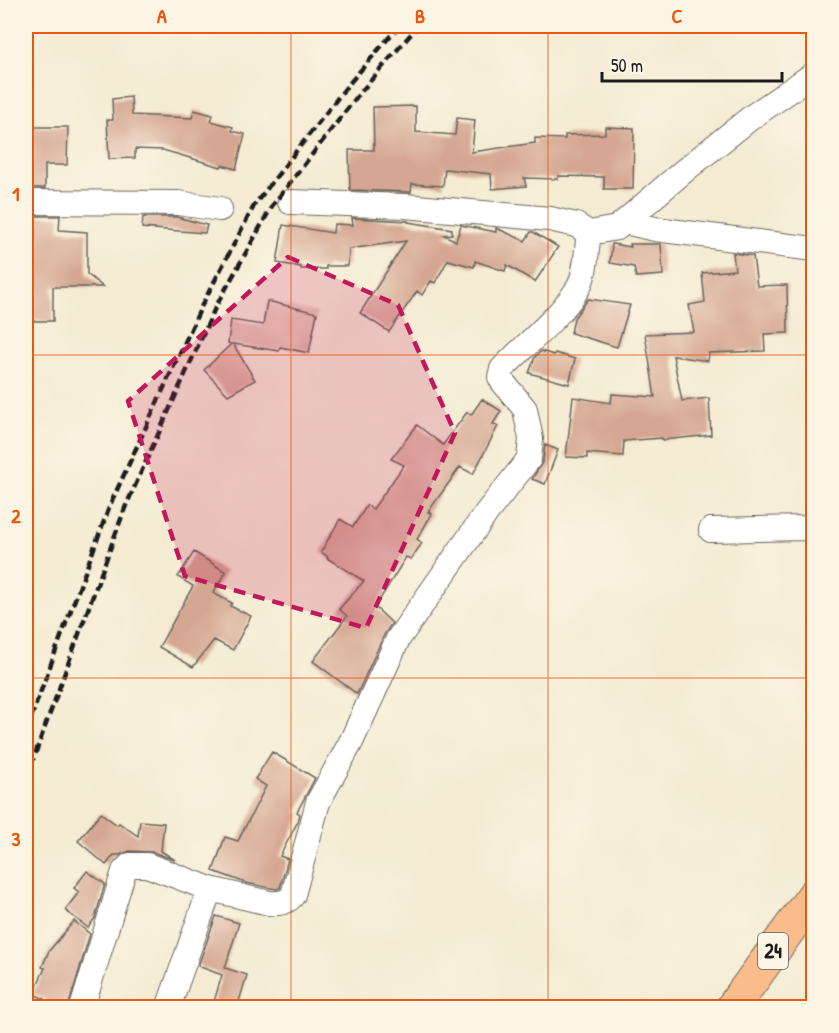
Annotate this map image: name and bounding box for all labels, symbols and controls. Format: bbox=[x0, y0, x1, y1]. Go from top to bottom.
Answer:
text: A bbox=[157, 2, 167, 29]
text: B bbox=[415, 2, 425, 29]
text: C bbox=[672, 2, 683, 29]
scale bar bbox=[602, 45, 782, 83]
text: 50 m bbox=[611, 53, 643, 78]
text: 1 bbox=[12, 180, 20, 207]
text: 2 bbox=[11, 502, 21, 529]
text: 3 bbox=[12, 825, 21, 852]
road number: 24 bbox=[758, 933, 788, 969]

